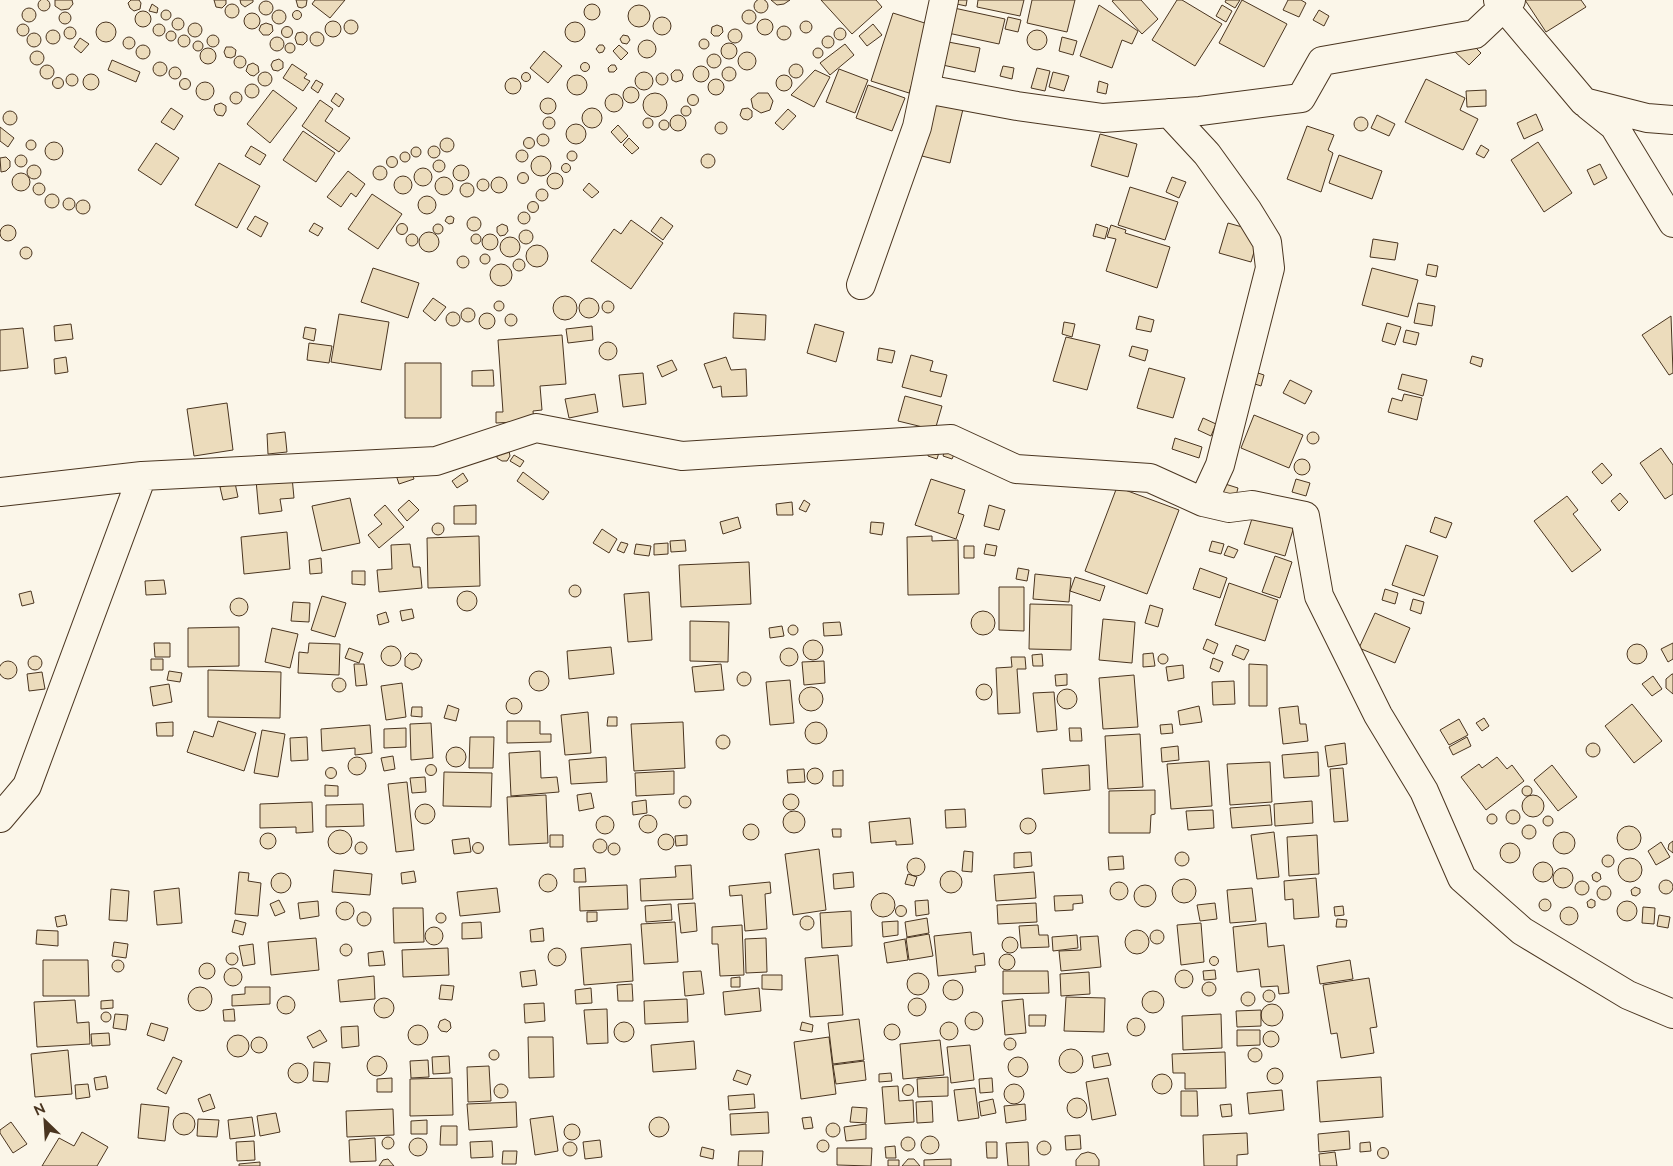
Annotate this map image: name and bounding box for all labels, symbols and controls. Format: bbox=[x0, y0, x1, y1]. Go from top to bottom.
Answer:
north arrow bbox=[20, 1096, 70, 1146]
text: N bbox=[31, 1100, 48, 1119]

